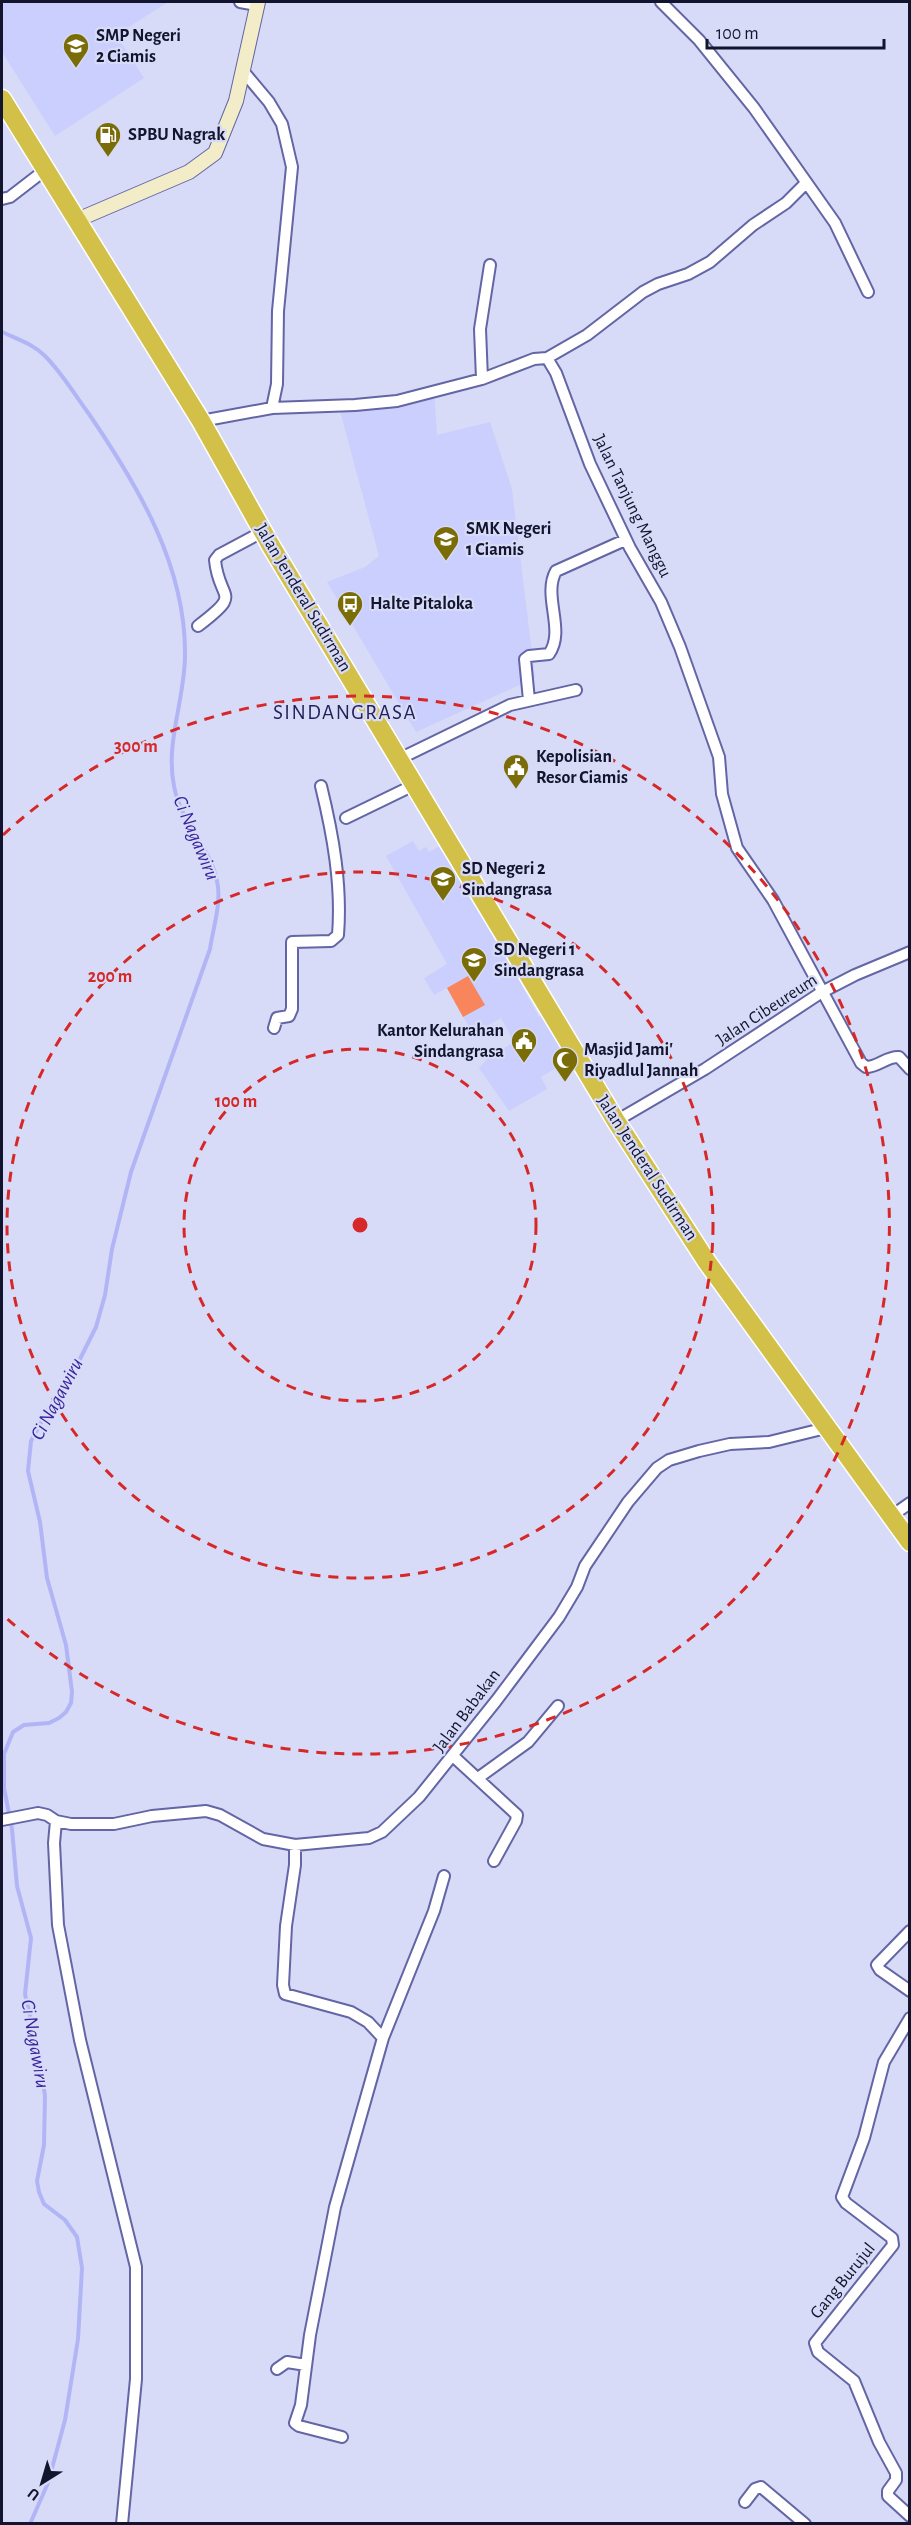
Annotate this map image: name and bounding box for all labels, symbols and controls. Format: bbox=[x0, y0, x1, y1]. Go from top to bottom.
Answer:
scale bar bbox=[707, 12, 884, 50]
text: 100 m bbox=[716, 25, 759, 43]
place label: SMP Negeri 2 Ciamis bbox=[96, 27, 181, 66]
school or university icon: SMP Negeri 2 Ciamis bbox=[61, 31, 91, 69]
fuel station icon: SPBU Nagrak bbox=[93, 120, 123, 158]
place label: SPBU Nagrak bbox=[128, 126, 225, 144]
street label: Jalan Tanjung Manggu bbox=[590, 432, 674, 580]
place label: SMK Negeri 1 Ciamis bbox=[466, 520, 551, 559]
street label: Jalan Jenderal Sudirman bbox=[252, 521, 354, 675]
school or university icon: SMK Negeri 1 Ciamis bbox=[431, 524, 461, 562]
bus stop icon: Halte Pitaloka bbox=[335, 589, 365, 627]
place label: Halte Pitaloka bbox=[370, 595, 473, 613]
district label: SINDANGRASA bbox=[273, 702, 417, 723]
text: 300 m bbox=[114, 738, 158, 756]
place label: Kepolisian Resor Ciamis bbox=[536, 748, 628, 787]
public building icon: Kepolisian Resor Ciamis bbox=[501, 752, 531, 790]
water label: Ci Nagawiru bbox=[169, 793, 223, 883]
place label: SD Negeri 2 Sindangrasa bbox=[462, 860, 552, 899]
school or university icon: SD Negeri 2 Sindangrasa bbox=[428, 864, 458, 902]
place label: SD Negeri 1 Sindangrasa bbox=[494, 941, 584, 980]
school or university icon: SD Negeri 1 Sindangrasa bbox=[459, 945, 489, 983]
text: 200 m bbox=[88, 968, 132, 986]
street label: Jalan Cibeureum bbox=[713, 971, 821, 1049]
place label: Kantor Kelurahan Sindangrasa bbox=[377, 1022, 504, 1061]
public building icon: Kantor Kelurahan Sindangrasa bbox=[509, 1026, 539, 1064]
place label: Masjid Jami' Riyadlul Jannah bbox=[584, 1041, 698, 1080]
mosque icon: Masjid Jami' Riyadlul Jannah bbox=[550, 1045, 580, 1083]
street label: Jalan Jenderal Sudirman bbox=[593, 1092, 701, 1244]
text: 100 m bbox=[215, 1093, 257, 1111]
centre of rings bbox=[350, 1215, 370, 1235]
water label: Ci Nagawiru bbox=[27, 1355, 87, 1443]
street label: Jalan Babakan bbox=[430, 1666, 504, 1756]
water label: Ci Nagawiru bbox=[17, 1998, 53, 2090]
street label: Gang Burujul bbox=[807, 2240, 879, 2322]
north arrow bbox=[12, 2453, 72, 2513]
text: U bbox=[25, 2485, 42, 2504]

